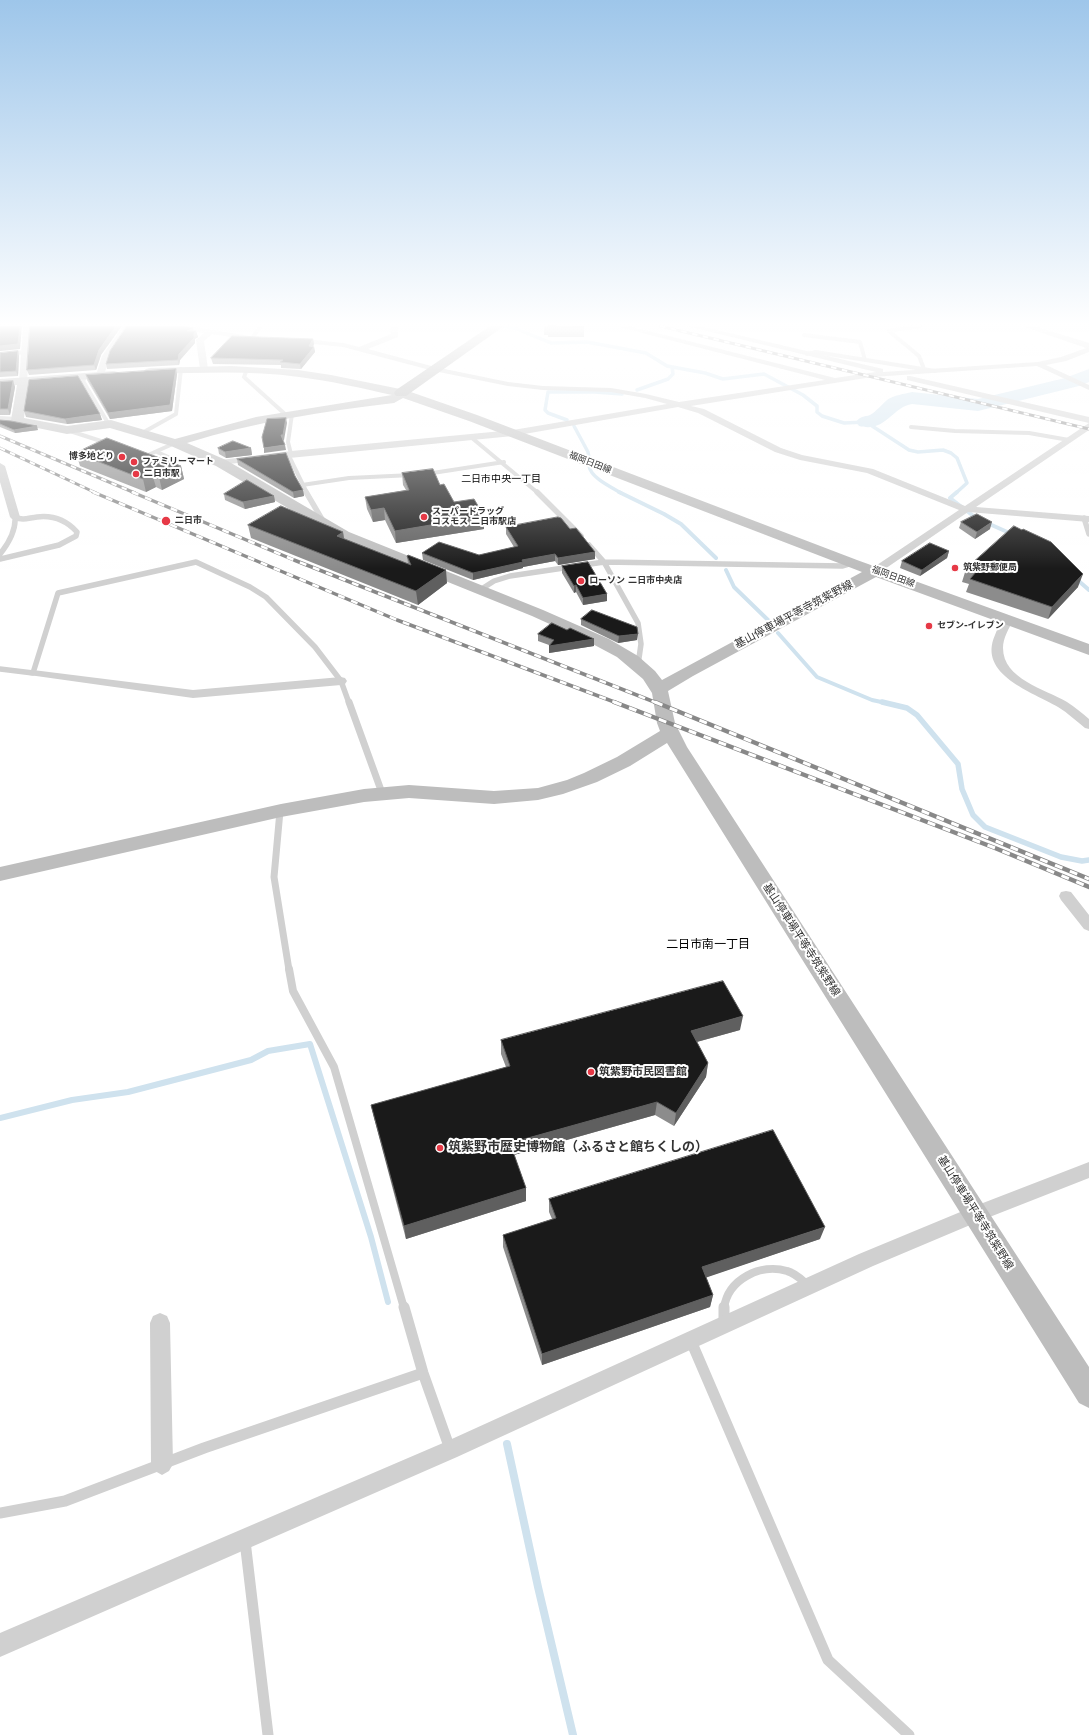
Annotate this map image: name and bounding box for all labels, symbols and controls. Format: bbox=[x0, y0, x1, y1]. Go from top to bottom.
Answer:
street label: 福岡日田線 bbox=[567, 450, 613, 476]
place label: 博多地どり bbox=[69, 452, 114, 462]
marker: 博多地どり bbox=[117, 452, 127, 462]
marker: ファミリーマート bbox=[129, 457, 139, 467]
place label: ファミリーマート bbox=[142, 457, 214, 467]
marker: 二日市駅 bbox=[131, 469, 141, 479]
place label: 二日市駅 bbox=[144, 469, 180, 479]
district label: 二日市中央一丁目 bbox=[461, 473, 541, 485]
place label: スーパードラッグ コスモス 二日市駅店 bbox=[432, 507, 516, 528]
marker: スーパードラッグ コスモス 二日市駅店 bbox=[419, 512, 429, 522]
marker: 二日市 bbox=[160, 515, 172, 527]
place label: 二日市 bbox=[175, 516, 202, 526]
marker: 筑紫野郵便局 bbox=[950, 563, 960, 573]
place label: 筑紫野郵便局 bbox=[963, 563, 1017, 573]
street label: 福岡日田線 bbox=[870, 564, 916, 590]
marker: ローソン 二日市中央店 bbox=[576, 576, 586, 586]
place label: ローソン 二日市中央店 bbox=[589, 576, 682, 586]
street label: 基山停車場平等寺筑紫野線 bbox=[733, 578, 855, 652]
marker: セブン-イレブン bbox=[924, 621, 934, 631]
place label: セブン-イレブン bbox=[937, 621, 1004, 631]
street label: 基山停車場平等寺筑紫野線 bbox=[760, 881, 842, 999]
district label: 二日市南一丁目 bbox=[666, 938, 750, 952]
place label: 筑紫野市民図書館 bbox=[599, 1065, 687, 1079]
marker: 筑紫野市民図書館 bbox=[586, 1067, 596, 1077]
place label: 筑紫野市歴史博物館（ふるさと館ちくしの） bbox=[448, 1140, 708, 1156]
marker: 筑紫野市歴史博物館（ふるさと館ちくしの） bbox=[435, 1143, 445, 1153]
street label: 基山停車場平等寺筑紫野線 bbox=[934, 1154, 1016, 1272]

